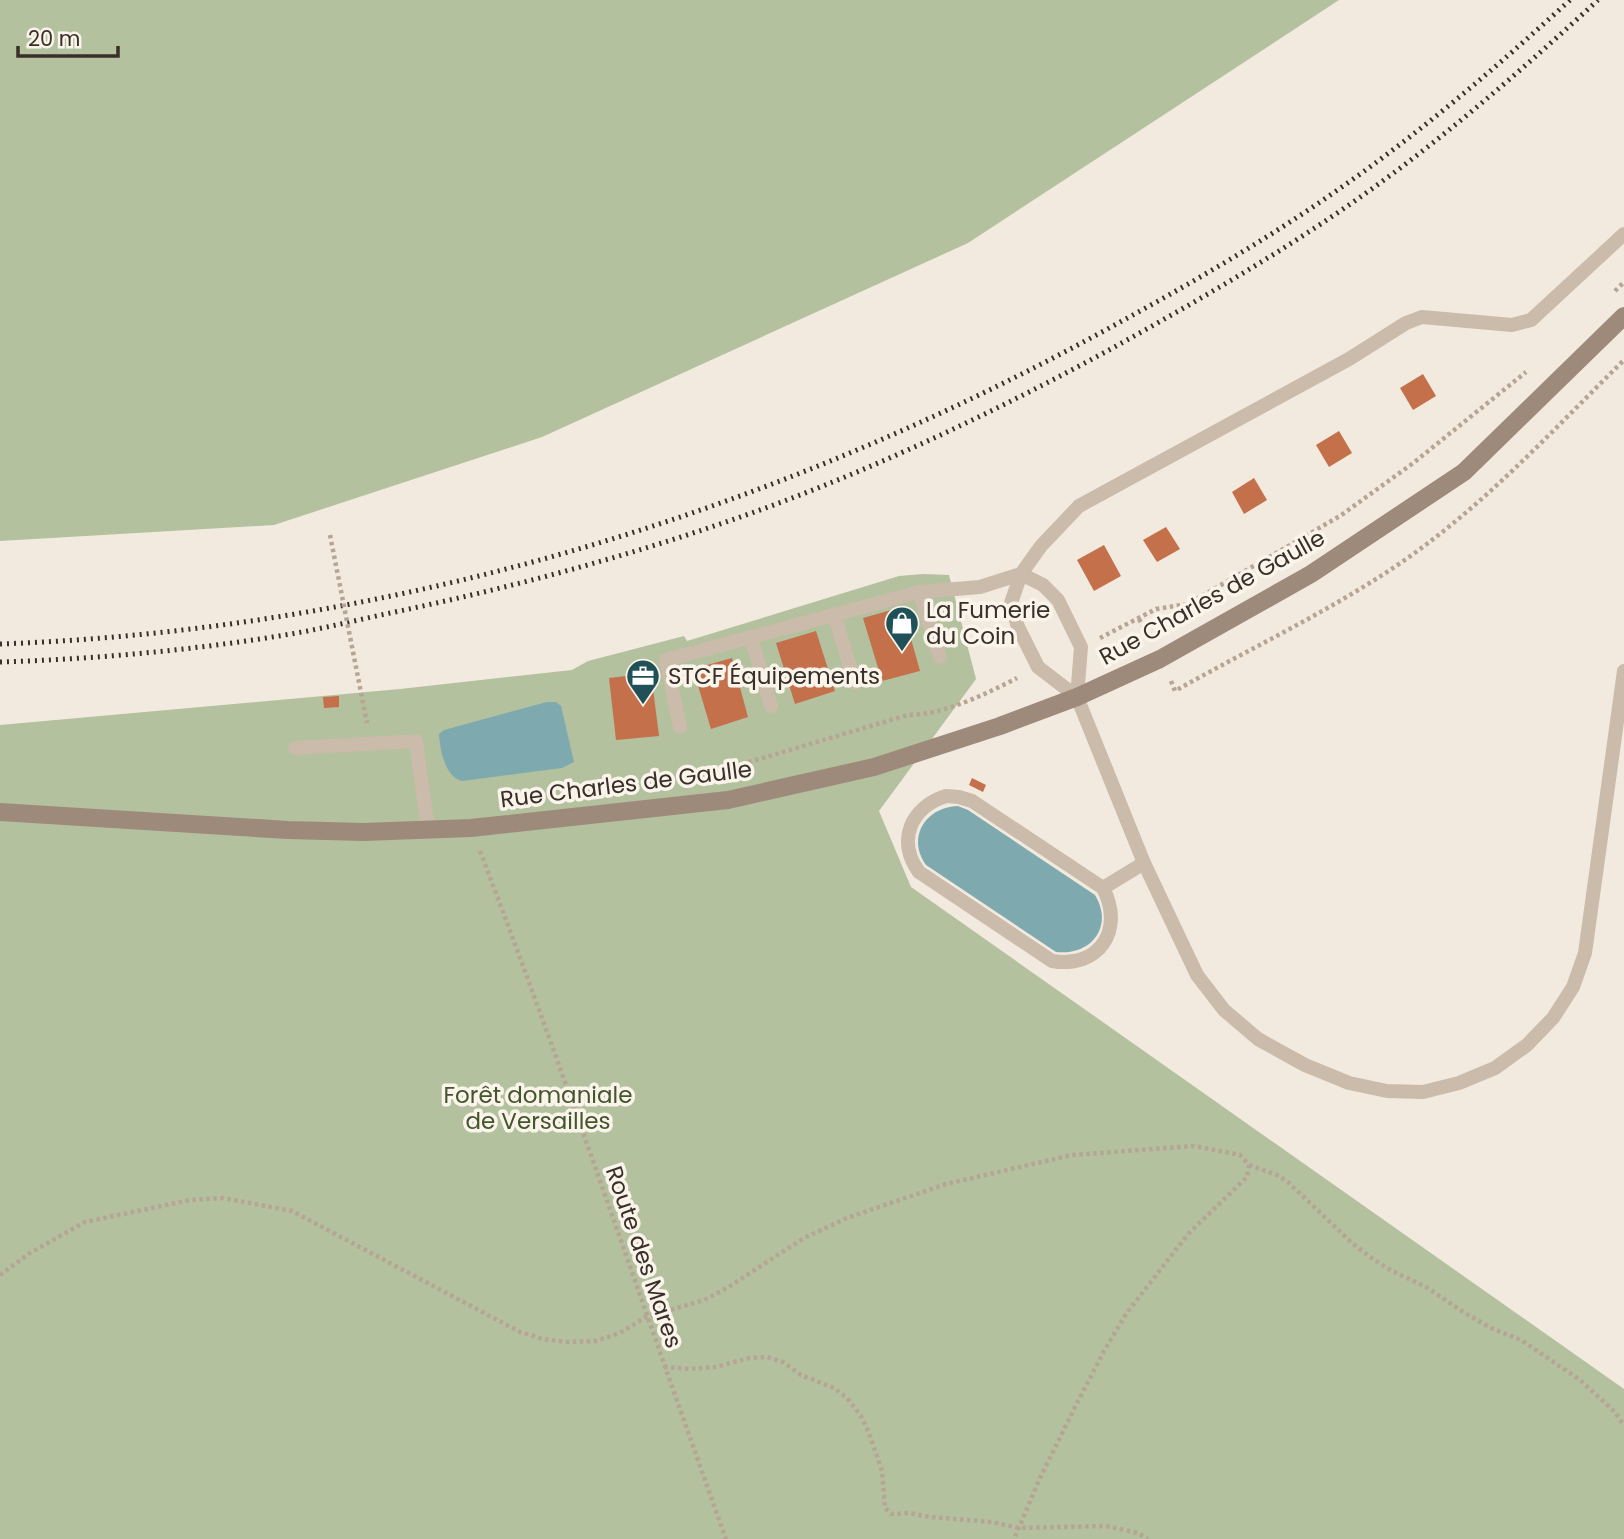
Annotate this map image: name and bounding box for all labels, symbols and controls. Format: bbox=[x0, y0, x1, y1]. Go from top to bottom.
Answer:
scale bar bbox=[18, 14, 117, 58]
text: 20 m bbox=[28, 24, 81, 53]
street label: Rue Charles de Gaulle bbox=[1093, 522, 1331, 672]
place label: La Fumerie du Coin bbox=[926, 594, 1050, 652]
shop icon: La Fumerie du Coin bbox=[883, 604, 921, 653]
office icon: STCF Équipements bbox=[624, 657, 662, 706]
place label: STCF Équipements bbox=[668, 660, 880, 692]
street label: Rue Charles de Gaulle bbox=[498, 753, 754, 815]
park label: Forêt domaniale de Versailles bbox=[443, 1079, 633, 1137]
street label: Route des Mares bbox=[598, 1162, 690, 1352]

